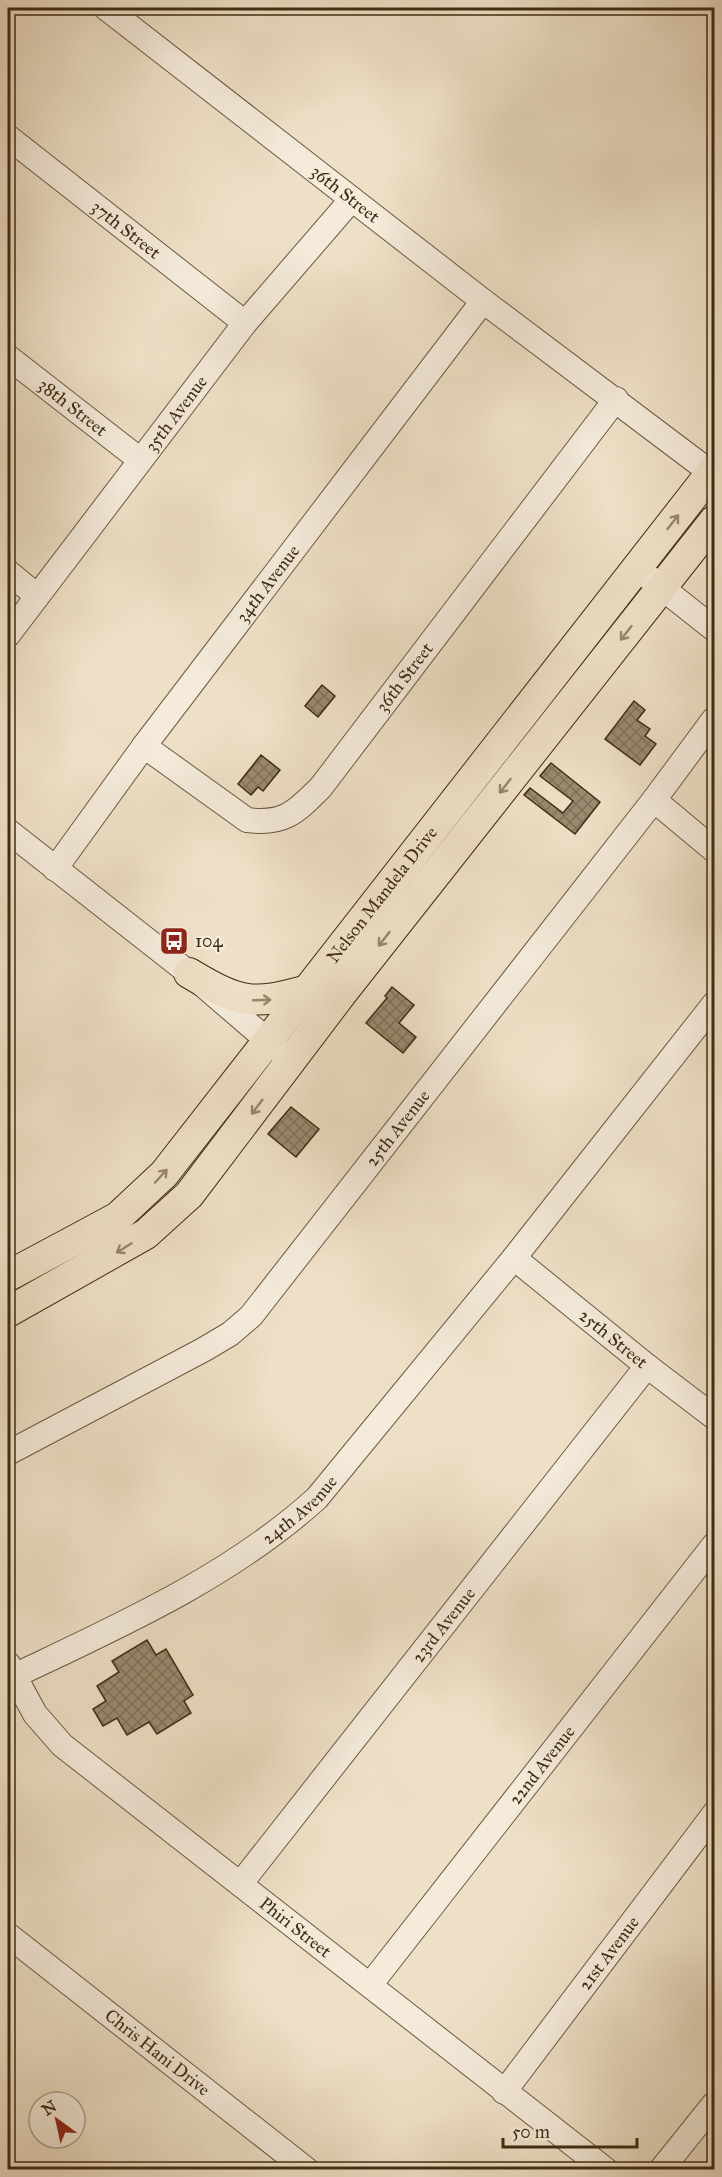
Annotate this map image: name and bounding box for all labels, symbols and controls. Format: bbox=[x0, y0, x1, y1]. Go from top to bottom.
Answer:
street label: 36th Street bbox=[306, 160, 385, 228]
street label: 37th Street bbox=[87, 196, 165, 264]
street label: 35th Avenue bbox=[140, 371, 212, 456]
street label: 38th Street bbox=[34, 374, 112, 442]
one-way arrow bbox=[667, 514, 680, 530]
street label: 34th Avenue bbox=[231, 540, 304, 627]
one-way arrow bbox=[619, 625, 632, 641]
street label: 36th Street bbox=[371, 638, 438, 716]
one-way arrow bbox=[499, 778, 512, 794]
street label: Nelson Mandela Drive bbox=[322, 822, 442, 967]
bus stop icon: 104 bbox=[158, 925, 190, 957]
place label: 104 bbox=[195, 930, 224, 952]
one-way arrow bbox=[378, 931, 391, 947]
one-way arrow bbox=[252, 995, 271, 1006]
street label: 25th Avenue bbox=[361, 1085, 435, 1171]
one-way arrow bbox=[250, 1099, 263, 1115]
one-way arrow bbox=[154, 1169, 168, 1184]
one-way arrow bbox=[116, 1242, 133, 1254]
street label: 25th Street bbox=[575, 1304, 653, 1374]
street label: 24th Avenue bbox=[258, 1471, 342, 1549]
street label: 23rd Avenue bbox=[407, 1583, 480, 1667]
street label: 22nd Avenue bbox=[504, 1721, 580, 1809]
street label: Phiri Street bbox=[255, 1892, 336, 1963]
street label: 21st Avenue bbox=[574, 1912, 644, 1994]
street label: Chris Hani Drive bbox=[100, 2004, 214, 2101]
north arrow bbox=[27, 2090, 87, 2150]
text: N bbox=[38, 2096, 60, 2120]
scale bar bbox=[503, 2111, 636, 2149]
text: 50 m bbox=[512, 2121, 550, 2143]

